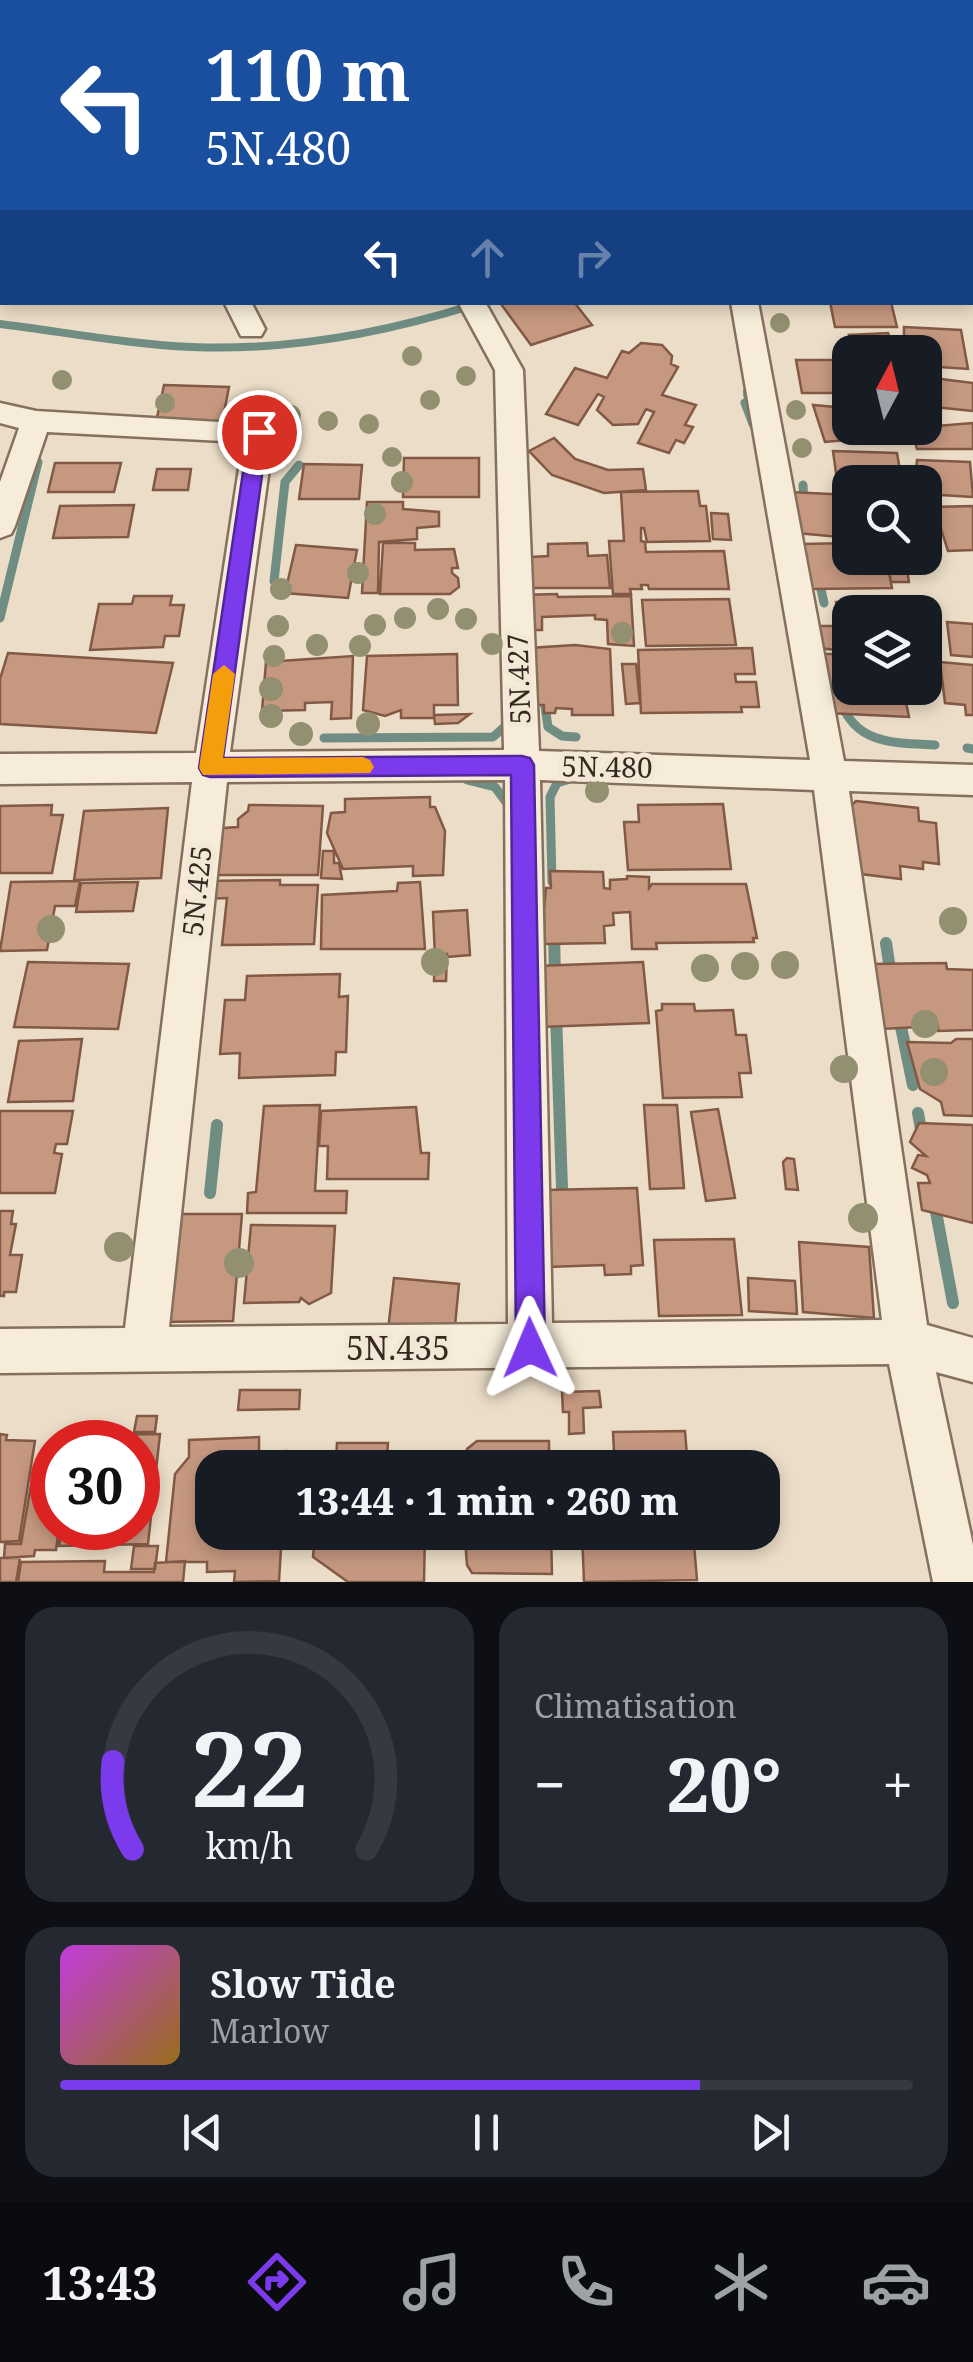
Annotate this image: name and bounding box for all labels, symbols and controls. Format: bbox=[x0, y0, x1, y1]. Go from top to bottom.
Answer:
text: 110 m bbox=[205, 26, 411, 122]
icon: left bbox=[40, 40, 170, 170]
text: 5N.480 bbox=[205, 117, 351, 178]
icon: left bbox=[355, 230, 410, 285]
icon: ahead bbox=[460, 230, 515, 285]
icon: right bbox=[565, 230, 620, 285]
north arrow bbox=[832, 335, 942, 445]
map controls bbox=[832, 335, 942, 705]
pin bbox=[217, 390, 302, 475]
icon: arrive bbox=[232, 405, 287, 460]
button: search bbox=[832, 465, 942, 575]
button: layers bbox=[832, 595, 942, 705]
street label: 5N.427 bbox=[497, 633, 539, 725]
street label: 5N.480 bbox=[561, 746, 653, 786]
street label: 5N.425 bbox=[172, 844, 220, 938]
position arrow bbox=[478, 1296, 582, 1400]
street label: 5N.435 bbox=[346, 1326, 450, 1369]
speed limit sign: 30 bbox=[30, 1420, 160, 1550]
text: 13:44 · 1 min · 260 m bbox=[296, 1474, 679, 1526]
text: Climatisation bbox=[534, 1684, 737, 1727]
text: 22 bbox=[191, 1696, 308, 1837]
text: 20° bbox=[667, 1732, 782, 1834]
text: − bbox=[534, 1746, 566, 1821]
text: + bbox=[882, 1746, 913, 1821]
text: km/h bbox=[206, 1821, 293, 1869]
text: Slow Tide bbox=[210, 1957, 396, 2009]
text: Marlow bbox=[210, 2009, 329, 2052]
icon: previous bbox=[175, 2105, 230, 2160]
icon: pause bbox=[459, 2105, 514, 2160]
icon: next bbox=[743, 2105, 798, 2160]
icon: directions bbox=[242, 2247, 312, 2317]
icon: music bbox=[397, 2247, 467, 2317]
icon: phone bbox=[551, 2247, 621, 2317]
icon: climate bbox=[706, 2247, 776, 2317]
icon: car bbox=[861, 2247, 931, 2317]
text: 13:43 bbox=[42, 2252, 158, 2313]

